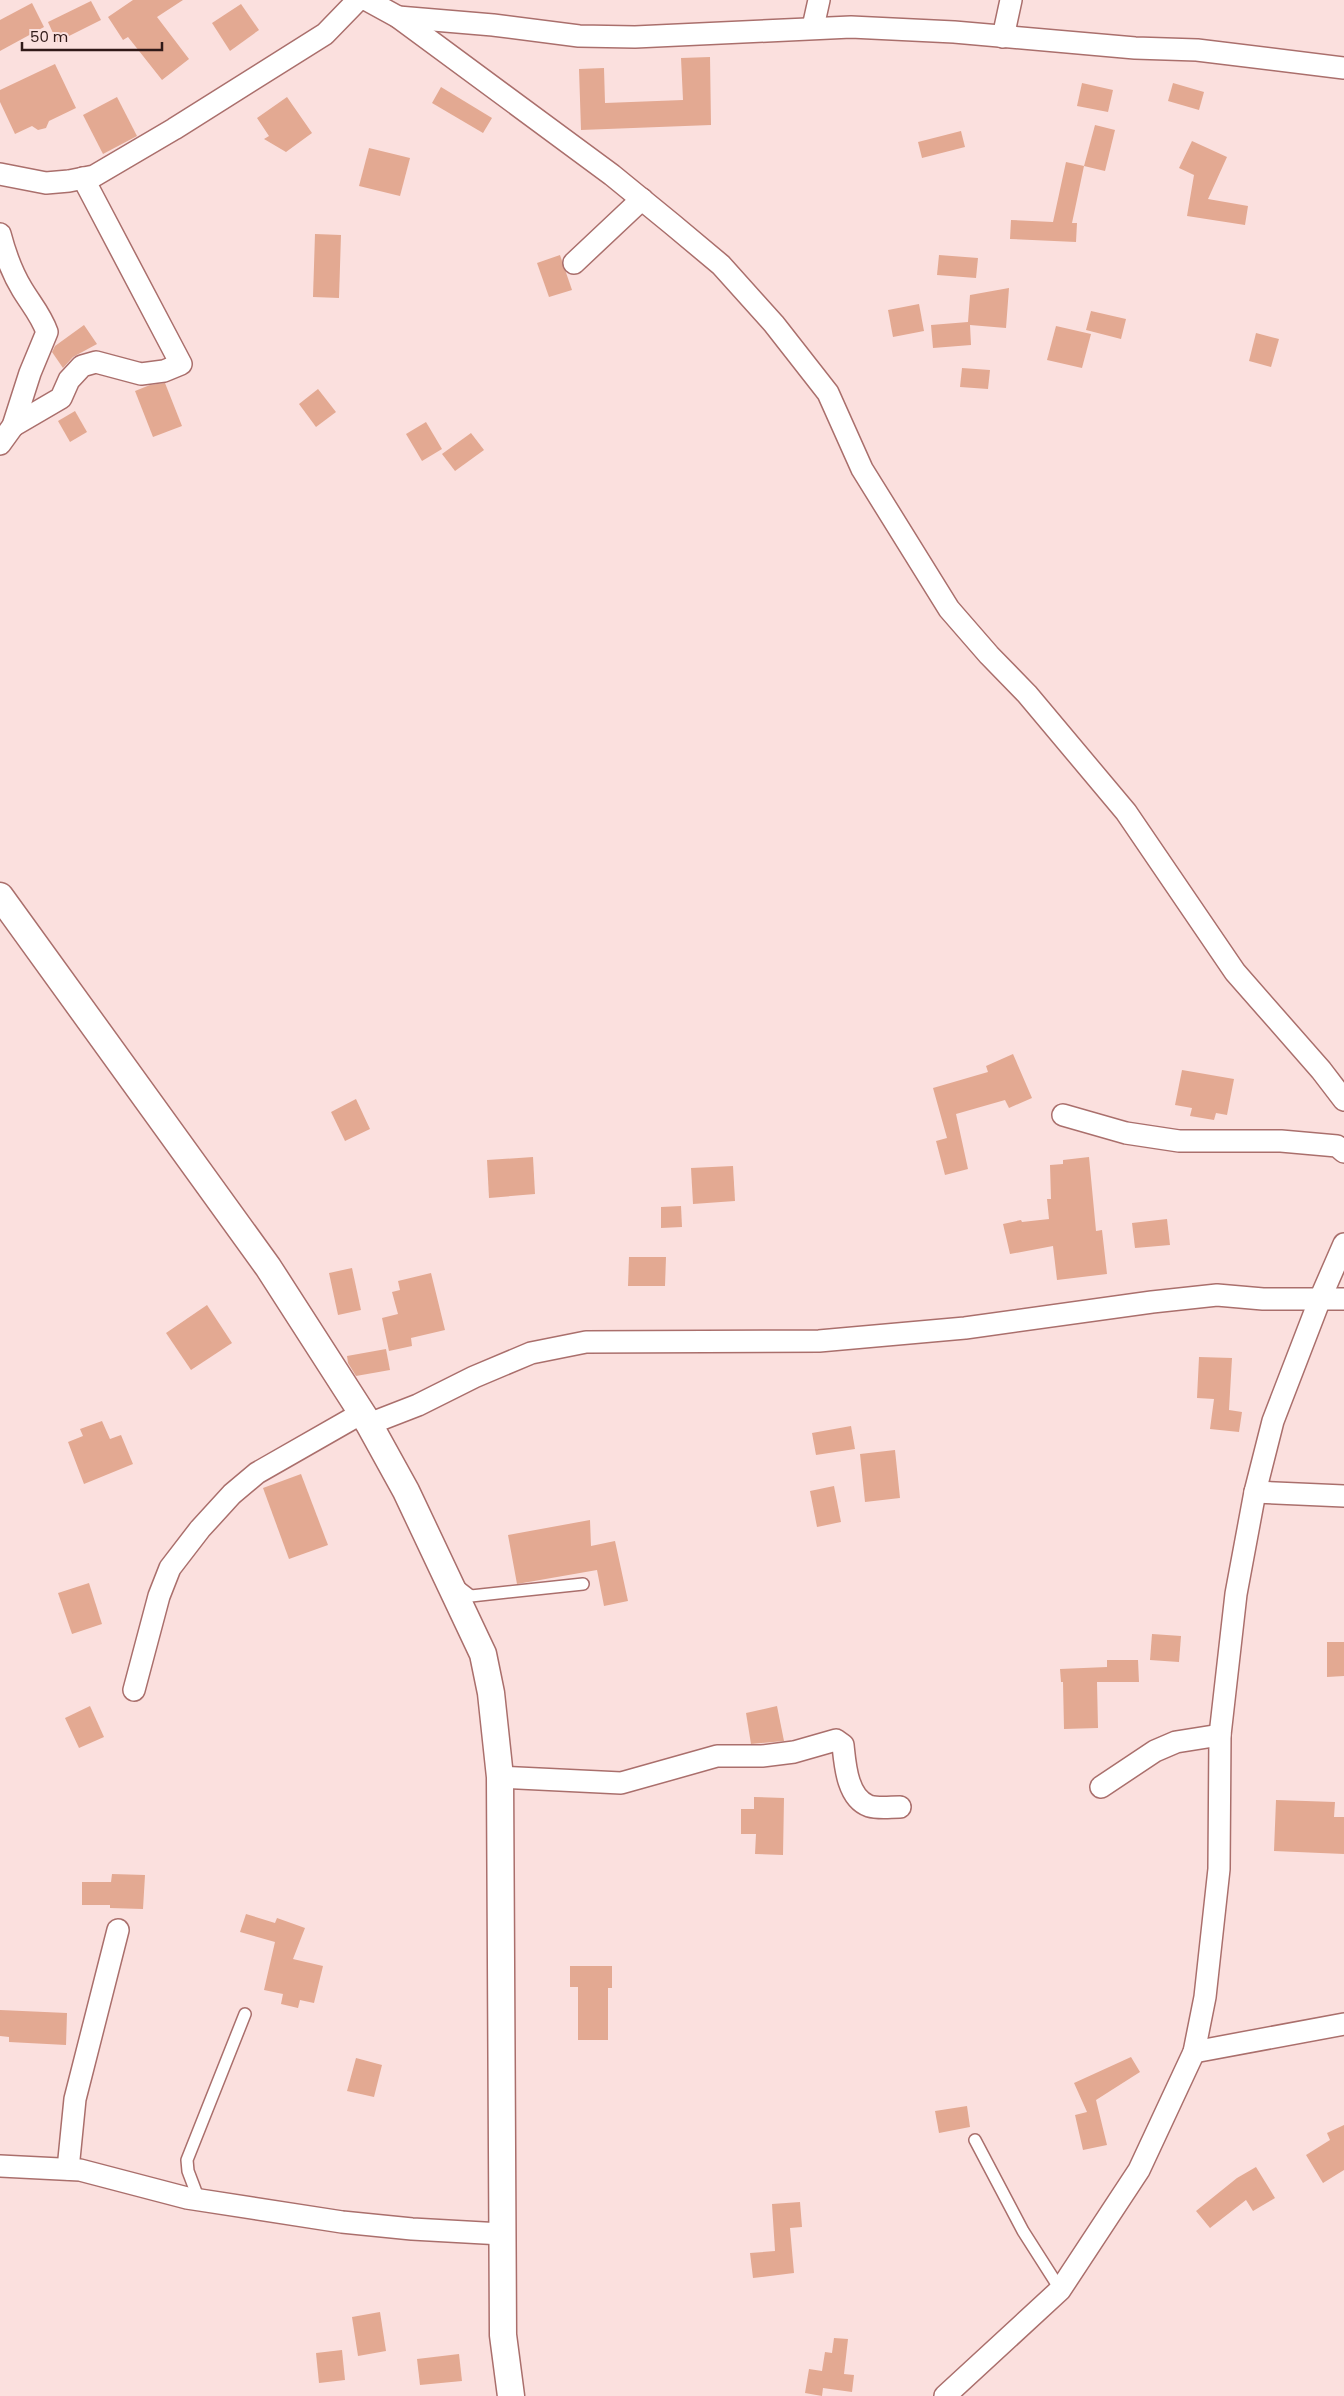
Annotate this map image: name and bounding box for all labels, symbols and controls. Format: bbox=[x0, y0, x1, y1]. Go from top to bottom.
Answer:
scale bar bbox=[22, 20, 162, 52]
text: 50 m bbox=[30, 26, 68, 47]

